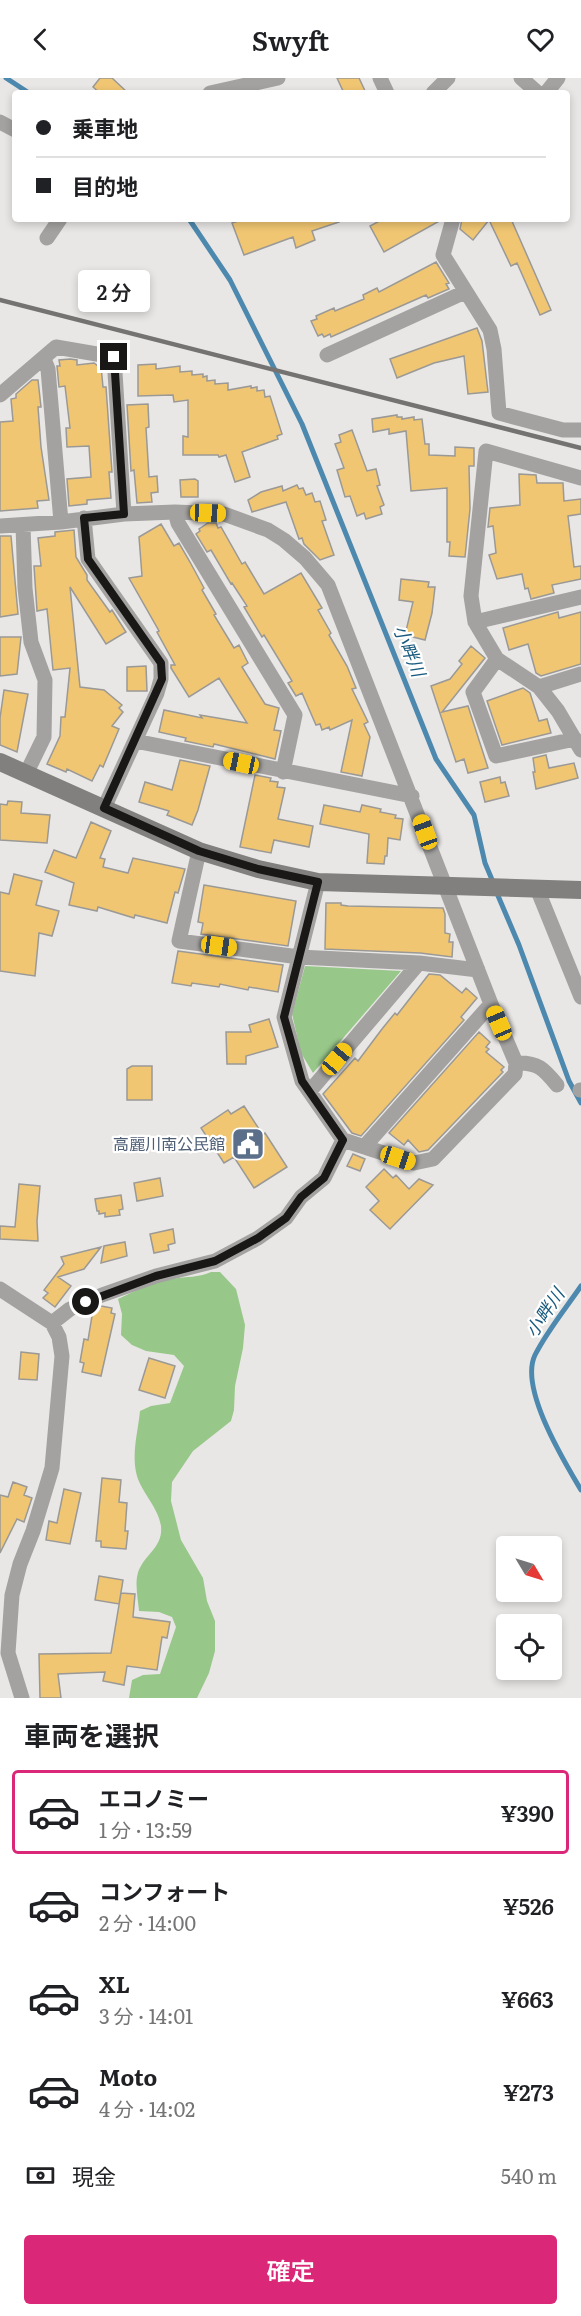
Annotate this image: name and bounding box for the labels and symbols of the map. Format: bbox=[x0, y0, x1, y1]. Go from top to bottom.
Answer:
callout: 2 分 bbox=[78, 270, 150, 312]
route end bbox=[100, 343, 127, 370]
car bbox=[190, 503, 226, 523]
water label: 小畔川 bbox=[388, 620, 434, 682]
car bbox=[222, 750, 260, 776]
car bbox=[410, 812, 440, 852]
car bbox=[200, 935, 238, 957]
car bbox=[484, 1003, 514, 1043]
car bbox=[319, 1039, 355, 1079]
public building icon: 高麗川南公民館 bbox=[230, 1126, 266, 1162]
place label: 高麗川南公民館 bbox=[113, 1131, 225, 1155]
car bbox=[378, 1144, 418, 1172]
water label: 小畔川 bbox=[517, 1281, 571, 1342]
route start bbox=[72, 1288, 99, 1315]
north arrow bbox=[496, 1536, 562, 1602]

